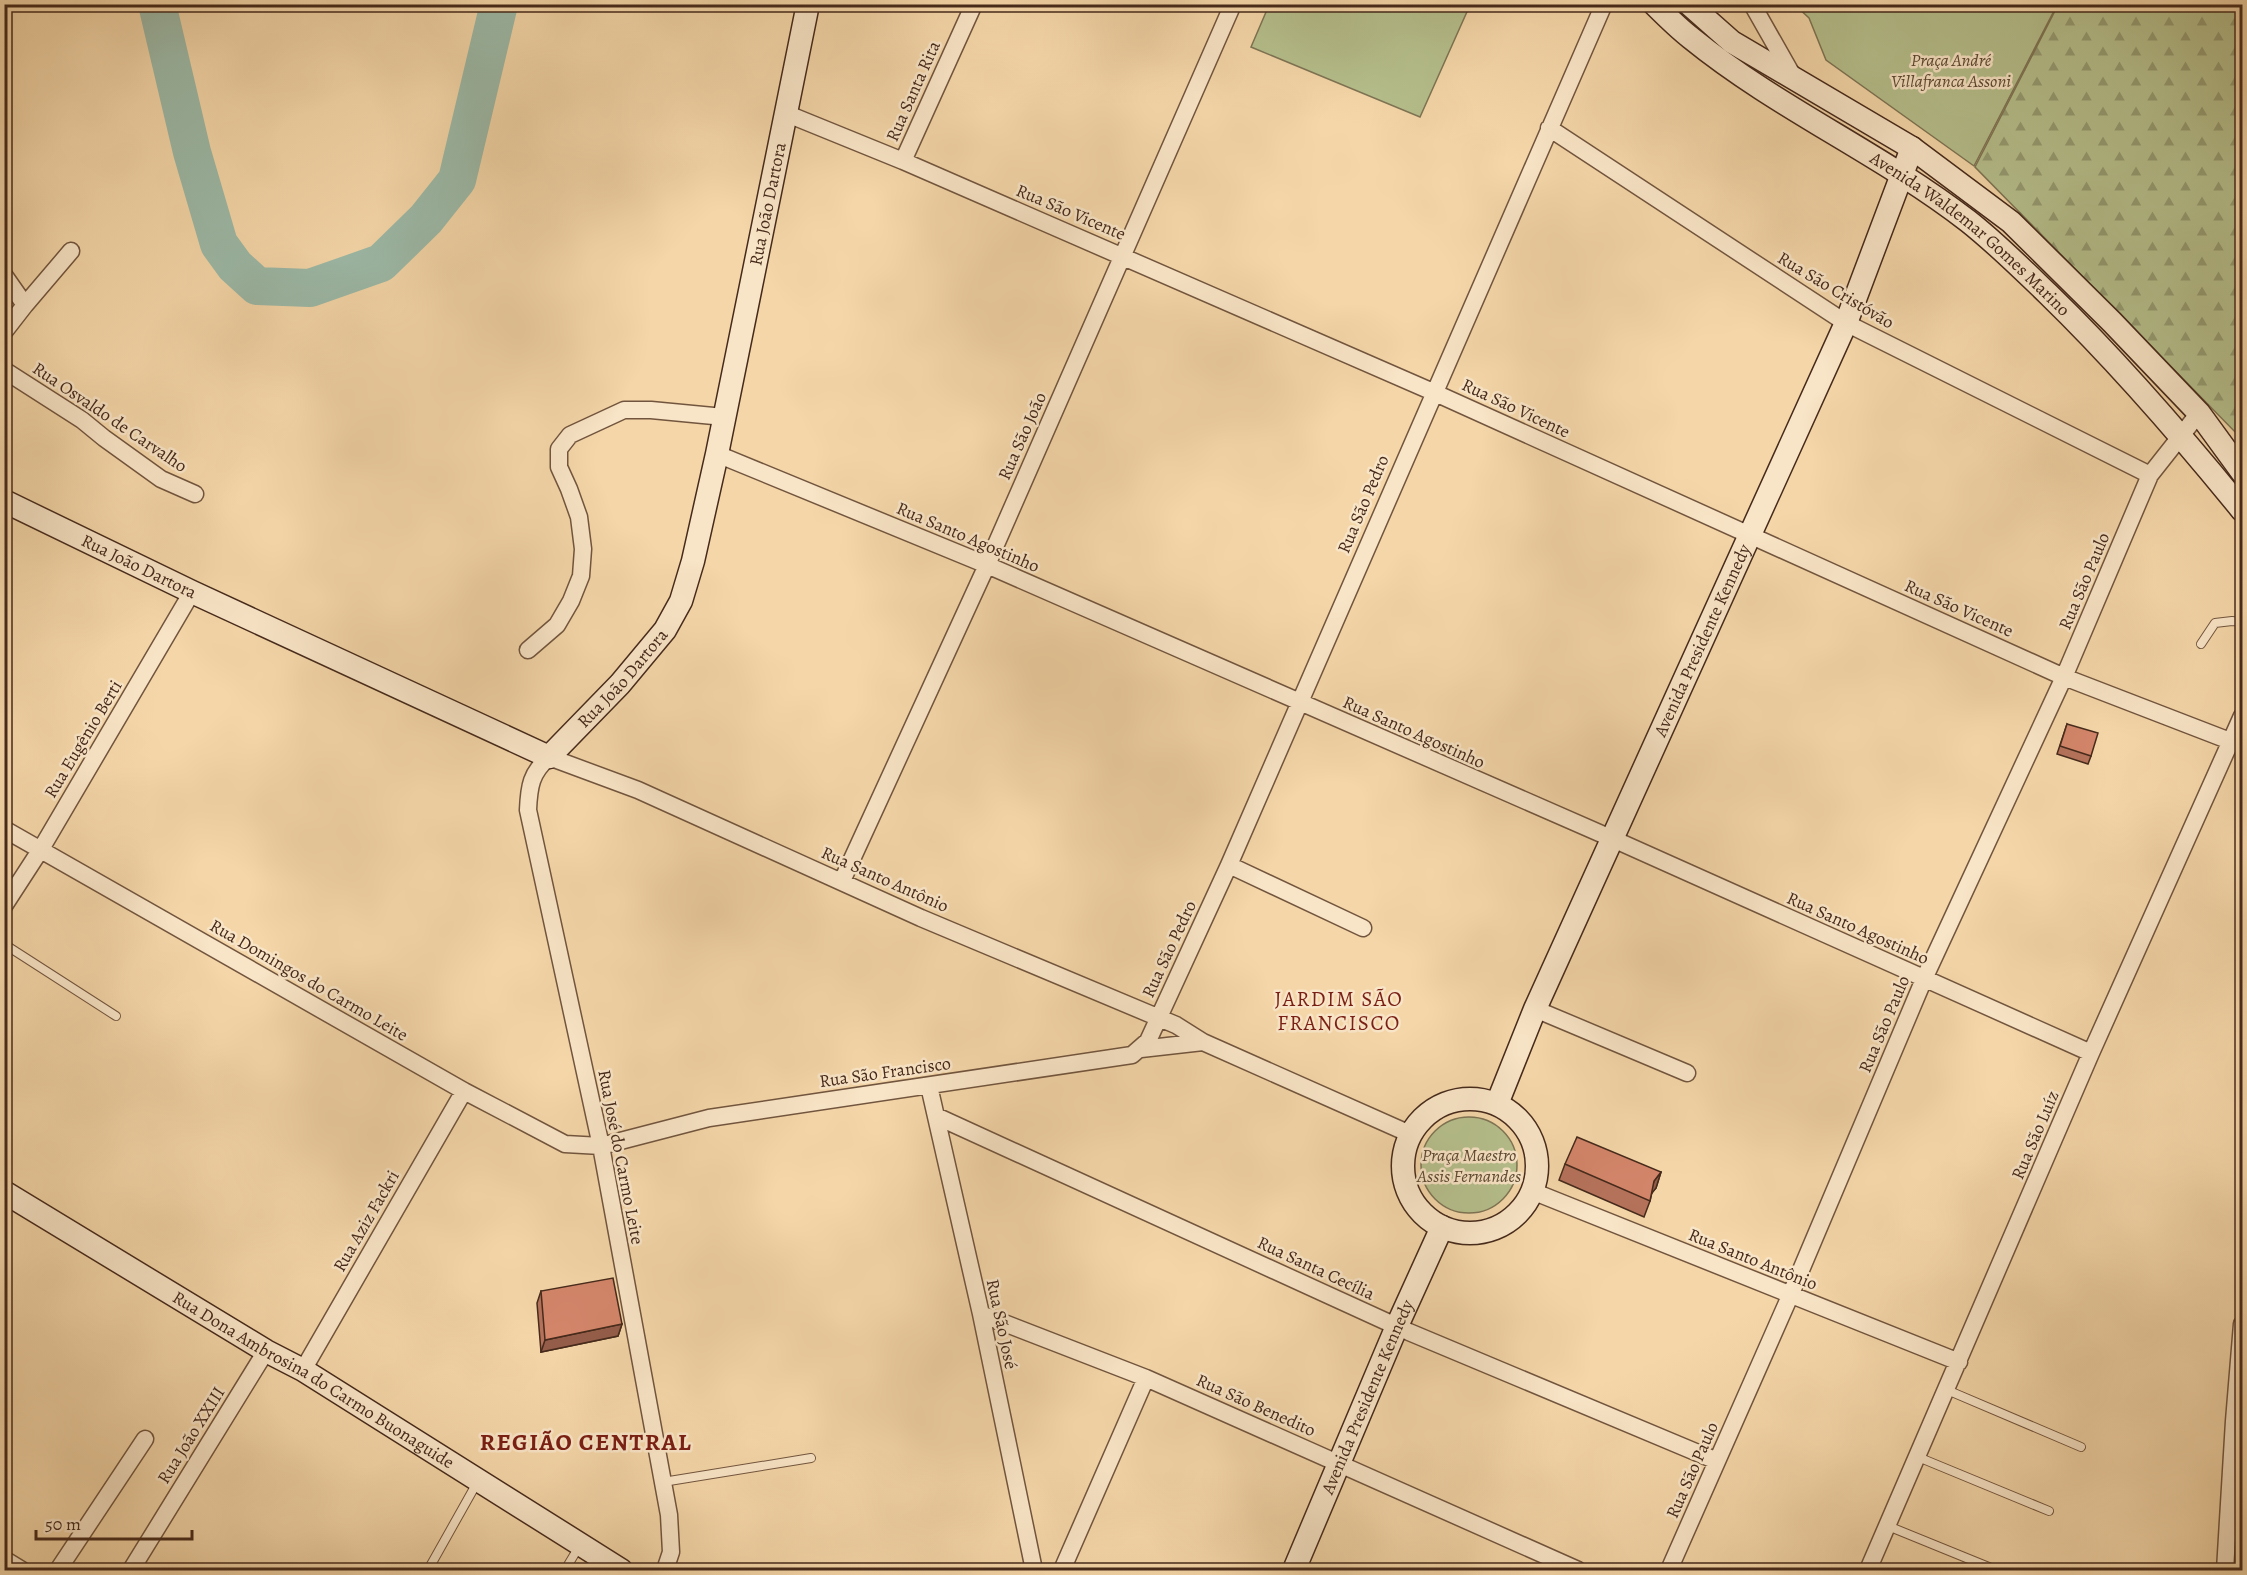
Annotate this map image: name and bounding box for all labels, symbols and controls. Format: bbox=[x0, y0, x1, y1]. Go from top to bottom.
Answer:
street label: Rua Santa Rita bbox=[880, 36, 946, 145]
park label: Praça André Villafranca Assoni bbox=[1891, 48, 2011, 93]
street label: Rua João Dartora bbox=[743, 140, 792, 268]
street label: Avenida Waldemar Gomes Marino bbox=[1865, 145, 2076, 321]
street label: Rua São Vicente bbox=[1013, 178, 1129, 246]
street label: Rua São Cristóvão bbox=[1773, 246, 1899, 334]
street label: Rua Osvaldo de Carvalho bbox=[28, 356, 192, 478]
street label: Rua São Vicente bbox=[1458, 372, 1574, 444]
street label: Rua São João bbox=[992, 388, 1052, 484]
street label: Rua São Pedro bbox=[1331, 451, 1395, 557]
street label: Rua Santo Agostinho bbox=[893, 496, 1043, 578]
street label: Rua João Dartora bbox=[77, 528, 201, 605]
street label: Rua São Paulo bbox=[2053, 529, 2115, 633]
street label: Avenida Presidente Kennedy bbox=[1648, 539, 1757, 741]
street label: Rua São Vicente bbox=[1901, 573, 2017, 643]
street label: Rua João Dartora bbox=[572, 623, 674, 733]
street label: Rua Eugênio Berti bbox=[38, 676, 128, 802]
street label: Rua Santo Agostinho bbox=[1339, 690, 1489, 774]
street label: Rua Santo Antônio bbox=[818, 840, 952, 918]
street label: Rua Santo Agostinho bbox=[1783, 886, 1933, 970]
street label: Rua São Pedro bbox=[1136, 896, 1202, 1002]
street label: Rua Domingos do Carmo Leite bbox=[206, 913, 412, 1047]
street label: Rua São Paulo bbox=[1853, 972, 1915, 1076]
district label: JARDIM SÃO FRANCISCO bbox=[1275, 985, 1403, 1037]
street label: Rua São Francisco bbox=[818, 1051, 952, 1093]
street label: Rua José do Carmo Leite bbox=[592, 1068, 650, 1246]
street label: Rua São Luíz bbox=[2005, 1087, 2065, 1183]
park label: Praça Maestro Assis Fernandes bbox=[1416, 1143, 1521, 1188]
street label: Rua Aziz Fackri bbox=[327, 1166, 405, 1276]
street label: Rua Santo Antônio bbox=[1685, 1222, 1821, 1296]
street label: Rua Santa Cecília bbox=[1253, 1230, 1379, 1306]
street label: Rua São José bbox=[981, 1277, 1023, 1371]
street label: Rua Dona Ambrosina do Carmo Buonaguide bbox=[168, 1285, 459, 1474]
street label: Avenida Presidente Kennedy bbox=[1315, 1295, 1420, 1499]
street label: Rua São Benedito bbox=[1192, 1368, 1320, 1442]
street label: Rua João XXIII bbox=[152, 1382, 230, 1488]
street label: Rua São Paulo bbox=[1660, 1418, 1724, 1522]
district label: REGIÃO CENTRAL bbox=[480, 1426, 692, 1458]
scale bar bbox=[36, 1503, 192, 1541]
text: 50 m bbox=[45, 1512, 81, 1536]

